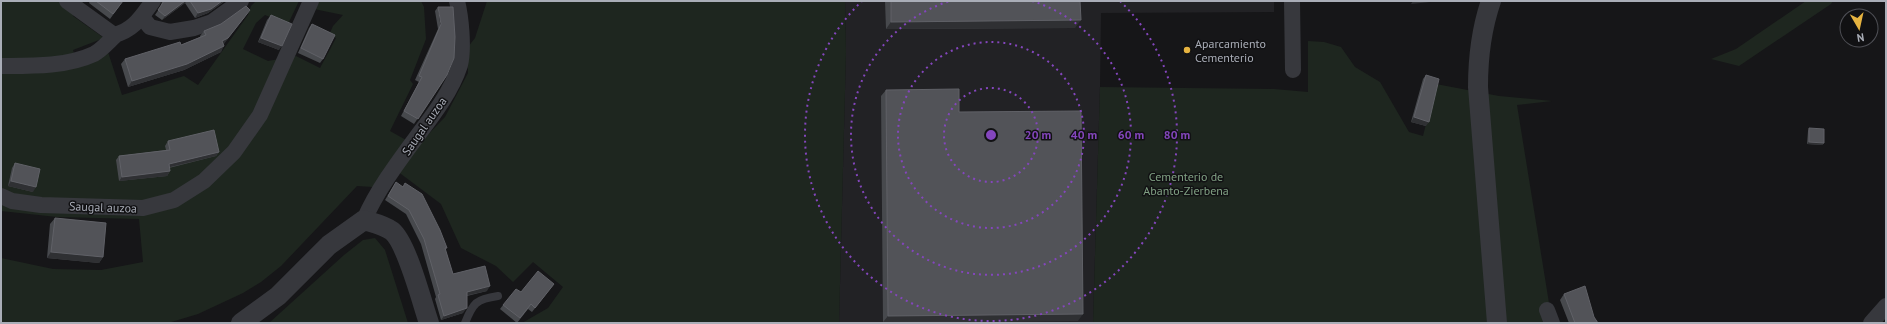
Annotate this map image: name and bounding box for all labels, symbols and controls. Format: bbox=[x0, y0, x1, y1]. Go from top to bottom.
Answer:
north arrow bbox=[1839, 8, 1879, 48]
text: N bbox=[1856, 30, 1865, 45]
place label: Aparcamiento Cementerio bbox=[1195, 36, 1266, 65]
marker: Aparcamiento Cementerio bbox=[1182, 45, 1192, 55]
street label: Saugal auzoa bbox=[398, 94, 450, 158]
text: 20 m bbox=[1025, 127, 1051, 142]
text: 40 m bbox=[1071, 127, 1097, 142]
text: 60 m bbox=[1118, 127, 1144, 142]
text: 80 m bbox=[1164, 127, 1190, 142]
centre of rings bbox=[984, 128, 998, 142]
park label: Cementerio de Abanto-Zierbena bbox=[1143, 169, 1229, 198]
street label: Saugal auzoa bbox=[69, 198, 137, 216]

